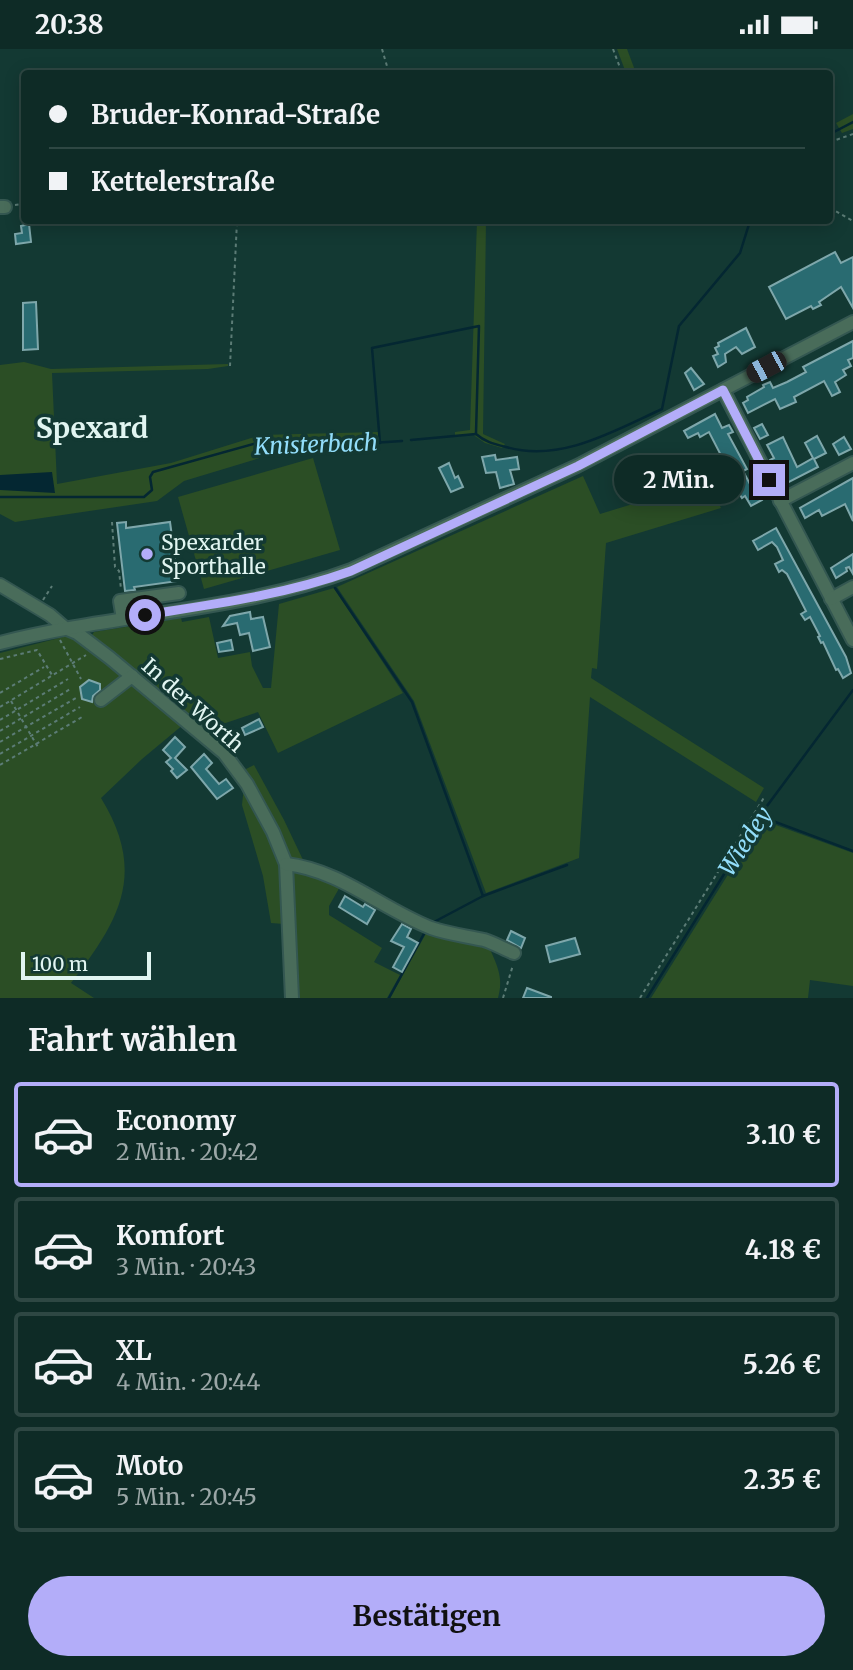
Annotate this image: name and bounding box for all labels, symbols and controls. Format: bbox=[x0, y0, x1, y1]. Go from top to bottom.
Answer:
text: 20:38 bbox=[35, 8, 104, 41]
text: Bruder-Konrad-Straße bbox=[91, 98, 380, 131]
text: Kettelerstraße bbox=[91, 165, 275, 198]
car bbox=[743, 348, 790, 386]
district label: Spexard bbox=[36, 410, 148, 446]
water label: Knisterbach bbox=[253, 427, 378, 461]
callout: 2 Min. bbox=[615, 455, 744, 505]
route end bbox=[753, 464, 785, 496]
text: 2 Min. bbox=[643, 465, 715, 494]
place label: Spexarder Sporthalle bbox=[161, 529, 266, 580]
marker: Spexarder Sporthalle bbox=[139, 546, 155, 562]
route start bbox=[129, 599, 161, 631]
street label: In der Worth bbox=[136, 652, 250, 758]
water label: Wiedey bbox=[712, 801, 778, 881]
scale bar bbox=[21, 949, 150, 981]
text: 100 m bbox=[32, 952, 88, 976]
text: Fahrt wählen bbox=[28, 1020, 237, 1060]
icon: car bbox=[32, 1103, 95, 1166]
text: Economy bbox=[116, 1104, 236, 1137]
text: 3.10 € bbox=[746, 1118, 821, 1151]
text: 2 Min. · 20:42 bbox=[116, 1137, 258, 1166]
icon: car bbox=[32, 1218, 95, 1281]
text: Komfort bbox=[116, 1219, 225, 1252]
text: 4.18 € bbox=[745, 1233, 821, 1266]
text: 3 Min. · 20:43 bbox=[116, 1252, 256, 1281]
icon: car bbox=[32, 1333, 95, 1396]
text: XL bbox=[116, 1334, 152, 1367]
text: 5.26 € bbox=[743, 1348, 821, 1381]
text: 4 Min. · 20:44 bbox=[116, 1367, 260, 1396]
icon: car bbox=[32, 1448, 95, 1511]
text: Moto bbox=[116, 1449, 183, 1482]
text: 2.35 € bbox=[744, 1463, 821, 1496]
text: 5 Min. · 20:45 bbox=[116, 1482, 257, 1511]
button: Bestätigen bbox=[28, 1576, 825, 1656]

